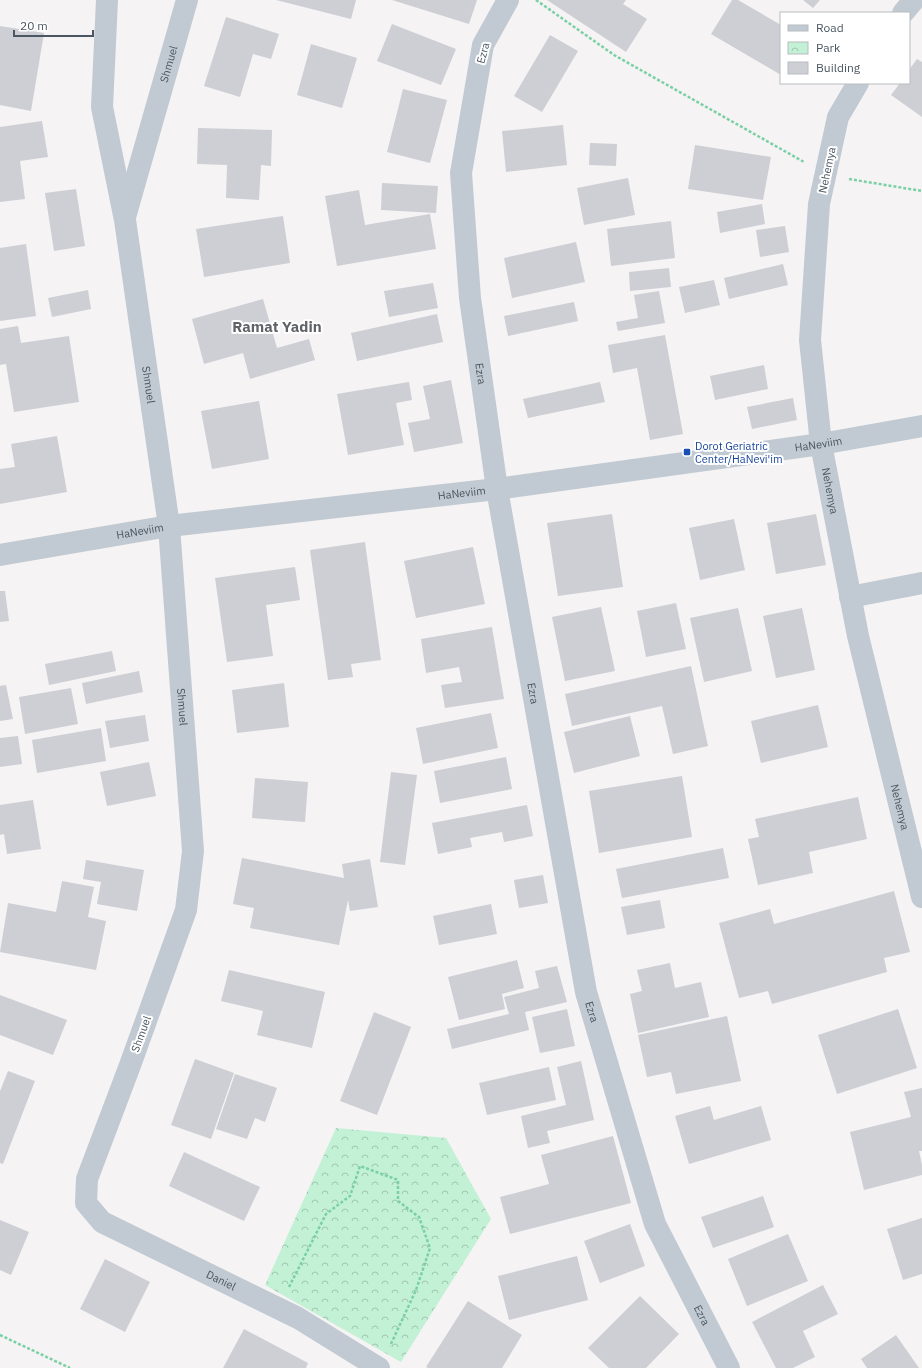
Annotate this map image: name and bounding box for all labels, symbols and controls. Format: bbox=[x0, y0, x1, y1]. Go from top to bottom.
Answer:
scale bar bbox=[14, 12, 93, 38]
legend bbox=[780, 12, 910, 84]
text: 20 m bbox=[20, 18, 48, 33]
text: Road bbox=[816, 20, 844, 35]
text: Park bbox=[816, 40, 841, 55]
street label: Ezra bbox=[473, 41, 493, 65]
street label: Shmuel bbox=[157, 44, 181, 84]
text: Building bbox=[816, 60, 861, 75]
street label: Nehemya bbox=[815, 146, 839, 194]
district label: Ramat Yadin bbox=[232, 317, 322, 336]
street label: Ezra bbox=[472, 362, 489, 385]
street label: Shmuel bbox=[139, 365, 158, 404]
street label: HaNeviim bbox=[794, 433, 843, 455]
place label: Dorot Geriatric Center/HaNevi'im bbox=[695, 439, 783, 466]
marker: Dorot Geriatric Center/HaNevi'im bbox=[682, 447, 692, 457]
street label: Nehemya bbox=[819, 466, 841, 515]
street label: HaNeviim bbox=[437, 483, 486, 503]
street label: HaNeviim bbox=[115, 520, 165, 542]
street label: Ezra bbox=[524, 681, 542, 705]
street label: Shmuel bbox=[174, 688, 191, 726]
street label: Nehemya bbox=[888, 783, 912, 832]
street label: Ezra bbox=[582, 999, 602, 1024]
street label: Shmuel bbox=[128, 1014, 154, 1054]
street label: Daniel bbox=[204, 1267, 238, 1294]
street label: Ezra bbox=[691, 1303, 713, 1328]

